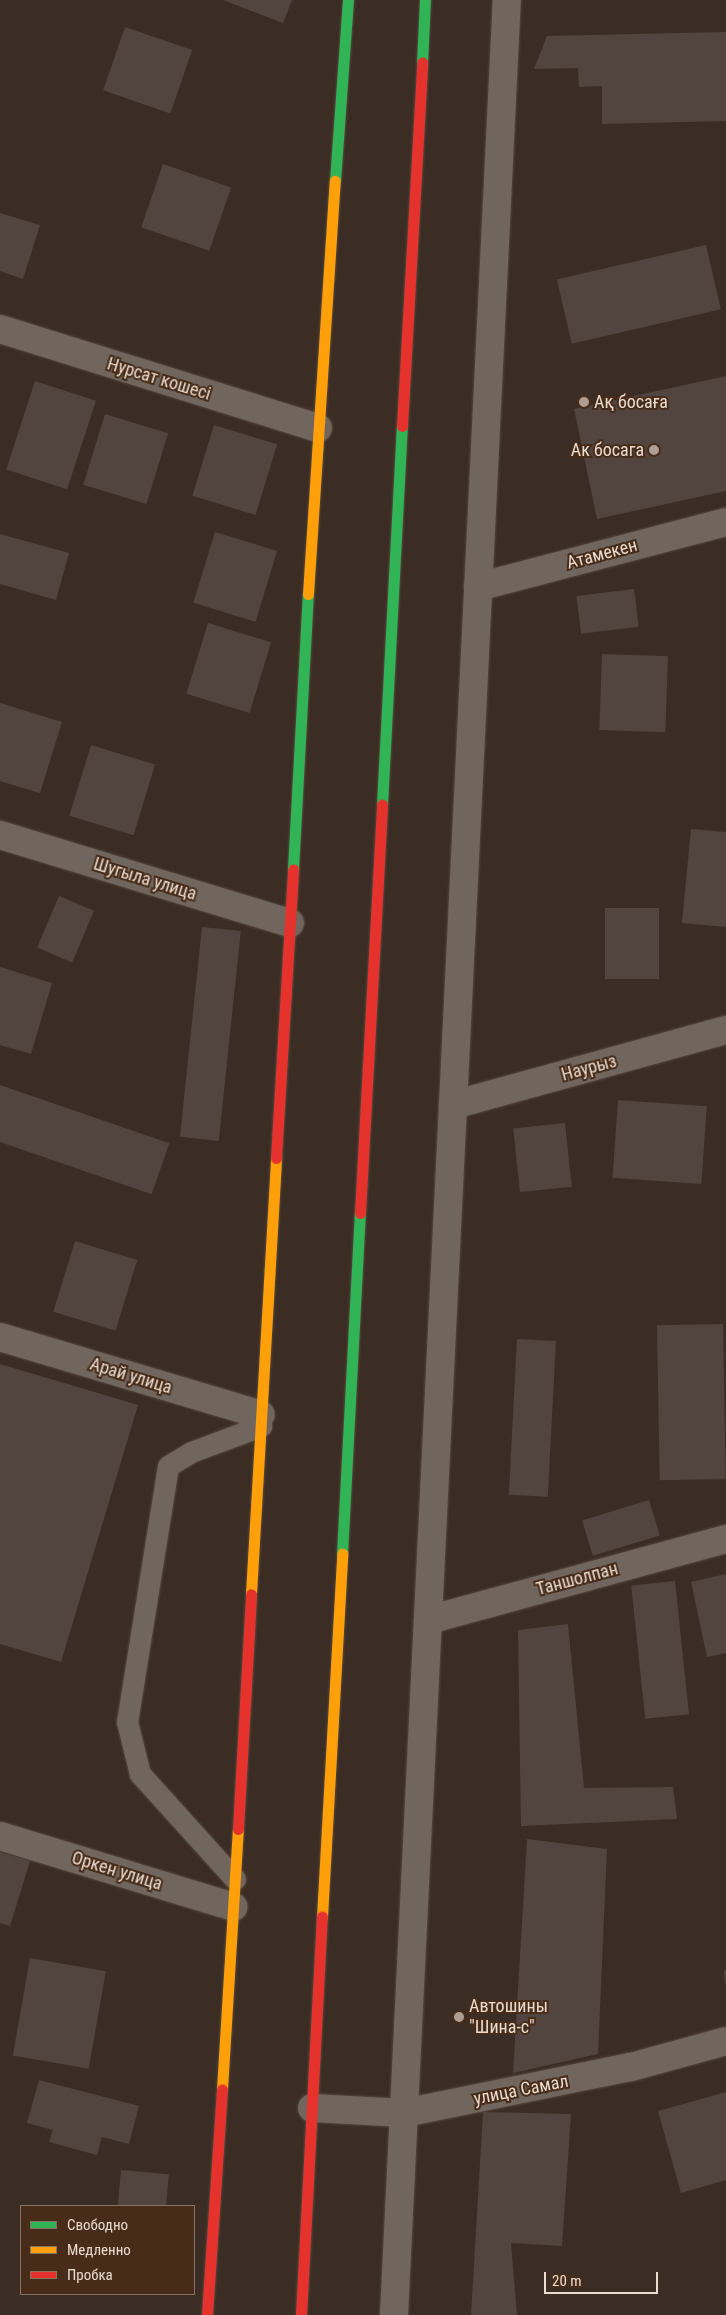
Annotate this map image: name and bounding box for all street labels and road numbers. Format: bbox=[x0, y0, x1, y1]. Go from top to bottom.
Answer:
street label: Нурсат кошесi bbox=[105, 353, 213, 405]
street label: Атамекен bbox=[564, 534, 640, 574]
street label: Шугыла улица bbox=[91, 853, 199, 905]
street label: Наурыз bbox=[559, 1050, 619, 1086]
street label: Арай улица bbox=[87, 1353, 175, 1399]
street label: Таншолпан bbox=[534, 1558, 620, 1600]
street label: Оркен улица bbox=[69, 1847, 165, 1895]
street label: улица Самал bbox=[472, 2070, 570, 2110]

